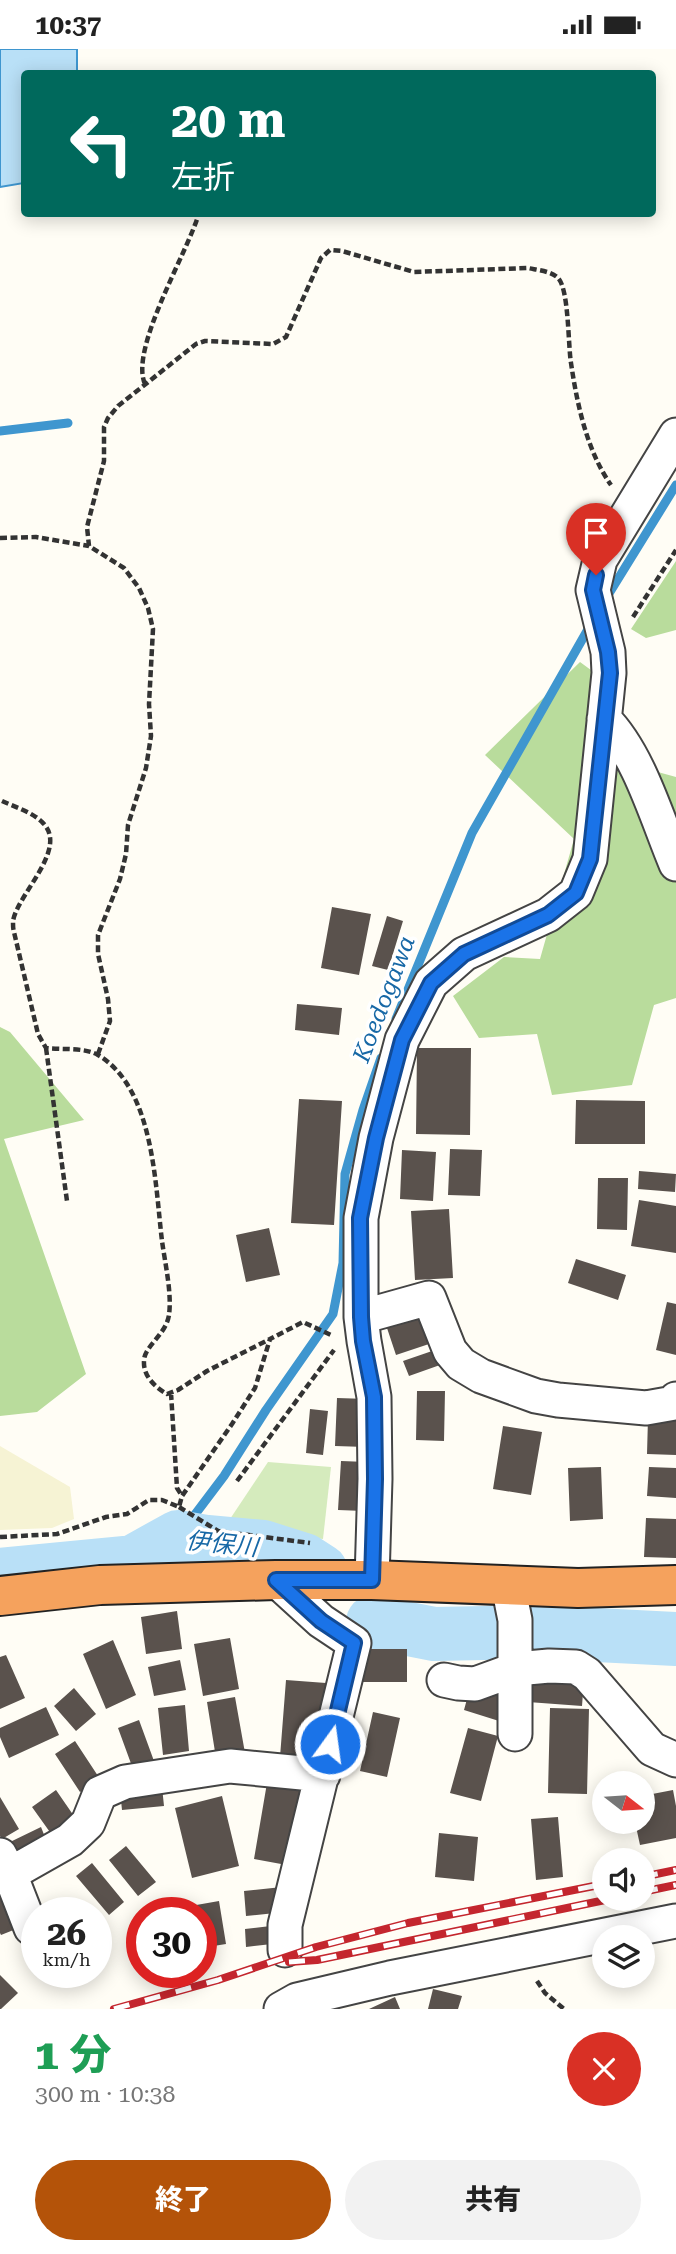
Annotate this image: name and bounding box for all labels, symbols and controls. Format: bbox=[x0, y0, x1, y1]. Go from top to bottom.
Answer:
text: 10:37 bbox=[35, 10, 101, 40]
text: 20 m bbox=[171, 92, 286, 149]
icon: left bbox=[56, 98, 147, 189]
text: 左折 bbox=[171, 158, 235, 196]
pin bbox=[566, 503, 626, 575]
icon: arrive bbox=[577, 514, 615, 552]
water label: Koedogawa bbox=[347, 932, 421, 1067]
water label: 伊保川 bbox=[185, 1526, 262, 1562]
position arrow bbox=[293, 1707, 367, 1781]
north arrow bbox=[592, 1771, 654, 1834]
map controls bbox=[592, 1771, 655, 1988]
button: sound bbox=[592, 1848, 655, 1911]
speed limit sign: 30 bbox=[126, 1897, 217, 1988]
text: 26 bbox=[47, 1913, 86, 1954]
button: layers bbox=[592, 1925, 655, 1988]
text: km/h bbox=[42, 1949, 91, 1970]
text: 1 分 bbox=[35, 2030, 111, 2079]
button: close bbox=[567, 2032, 641, 2106]
text: 300 m · 10:38 bbox=[35, 2081, 175, 2108]
button: 終了 bbox=[35, 2160, 331, 2240]
button: 共有 bbox=[345, 2160, 641, 2240]

